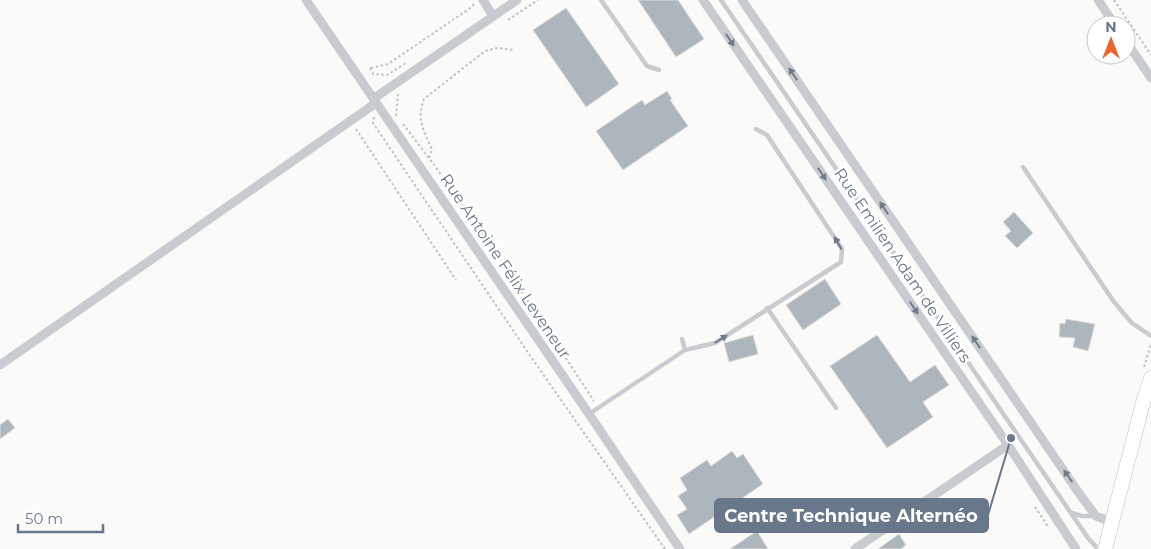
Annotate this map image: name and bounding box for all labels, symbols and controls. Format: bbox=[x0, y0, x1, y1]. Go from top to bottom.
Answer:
north arrow bbox=[1086, 15, 1136, 65]
text: N bbox=[1105, 18, 1117, 36]
one-way arrow bbox=[725, 33, 735, 47]
one-way arrow bbox=[788, 67, 797, 81]
street label: Rue Emilien Adam de Villiers bbox=[830, 164, 975, 366]
one-way arrow bbox=[817, 167, 827, 181]
street label: Rue Antoine Félix Leveneur bbox=[436, 170, 575, 362]
one-way arrow bbox=[879, 201, 889, 215]
one-way arrow bbox=[833, 237, 842, 250]
one-way arrow bbox=[909, 301, 919, 315]
one-way arrow bbox=[714, 334, 727, 344]
one-way arrow bbox=[971, 336, 981, 349]
one-way arrow bbox=[1063, 470, 1072, 483]
callout: Centre Technique Alternéo bbox=[715, 499, 988, 532]
scale bar bbox=[18, 502, 102, 534]
text: Centre Technique Alternéo bbox=[724, 505, 978, 527]
text: 50 m bbox=[25, 509, 63, 528]

